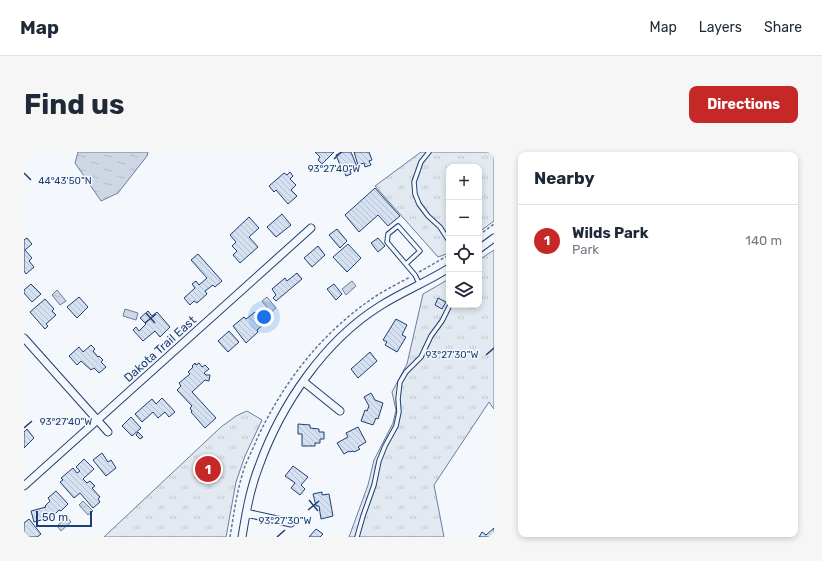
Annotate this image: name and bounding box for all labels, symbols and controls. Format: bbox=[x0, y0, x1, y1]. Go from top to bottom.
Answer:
text: Map bbox=[20, 16, 59, 39]
text: Map bbox=[650, 19, 677, 36]
text: Layers bbox=[699, 19, 742, 36]
text: Share bbox=[764, 19, 802, 36]
button: Directions bbox=[689, 86, 798, 123]
text: Find us bbox=[24, 88, 124, 121]
text: 93°27'40"W bbox=[308, 163, 360, 175]
map controls bbox=[446, 164, 482, 308]
button: + bbox=[446, 164, 482, 200]
text: Nearby bbox=[534, 168, 595, 188]
text: 44°43'50"N bbox=[38, 175, 92, 187]
button: − bbox=[446, 200, 482, 236]
text: Wilds Park bbox=[572, 224, 648, 242]
text: 1 bbox=[544, 233, 550, 248]
text: 140 m bbox=[745, 233, 782, 248]
button: locate bbox=[446, 236, 482, 272]
text: Park bbox=[572, 242, 599, 257]
button: layers bbox=[446, 272, 482, 308]
your location bbox=[254, 307, 274, 327]
street label: Dakota Trail East bbox=[121, 313, 199, 385]
text: 93°27'30"W bbox=[426, 349, 478, 361]
text: 93°27'40"W bbox=[40, 416, 92, 428]
pin: 1 bbox=[195, 454, 221, 484]
scale bar bbox=[36, 509, 92, 528]
text: 50 m bbox=[42, 511, 68, 524]
text: 93°27'30"W bbox=[259, 515, 311, 527]

